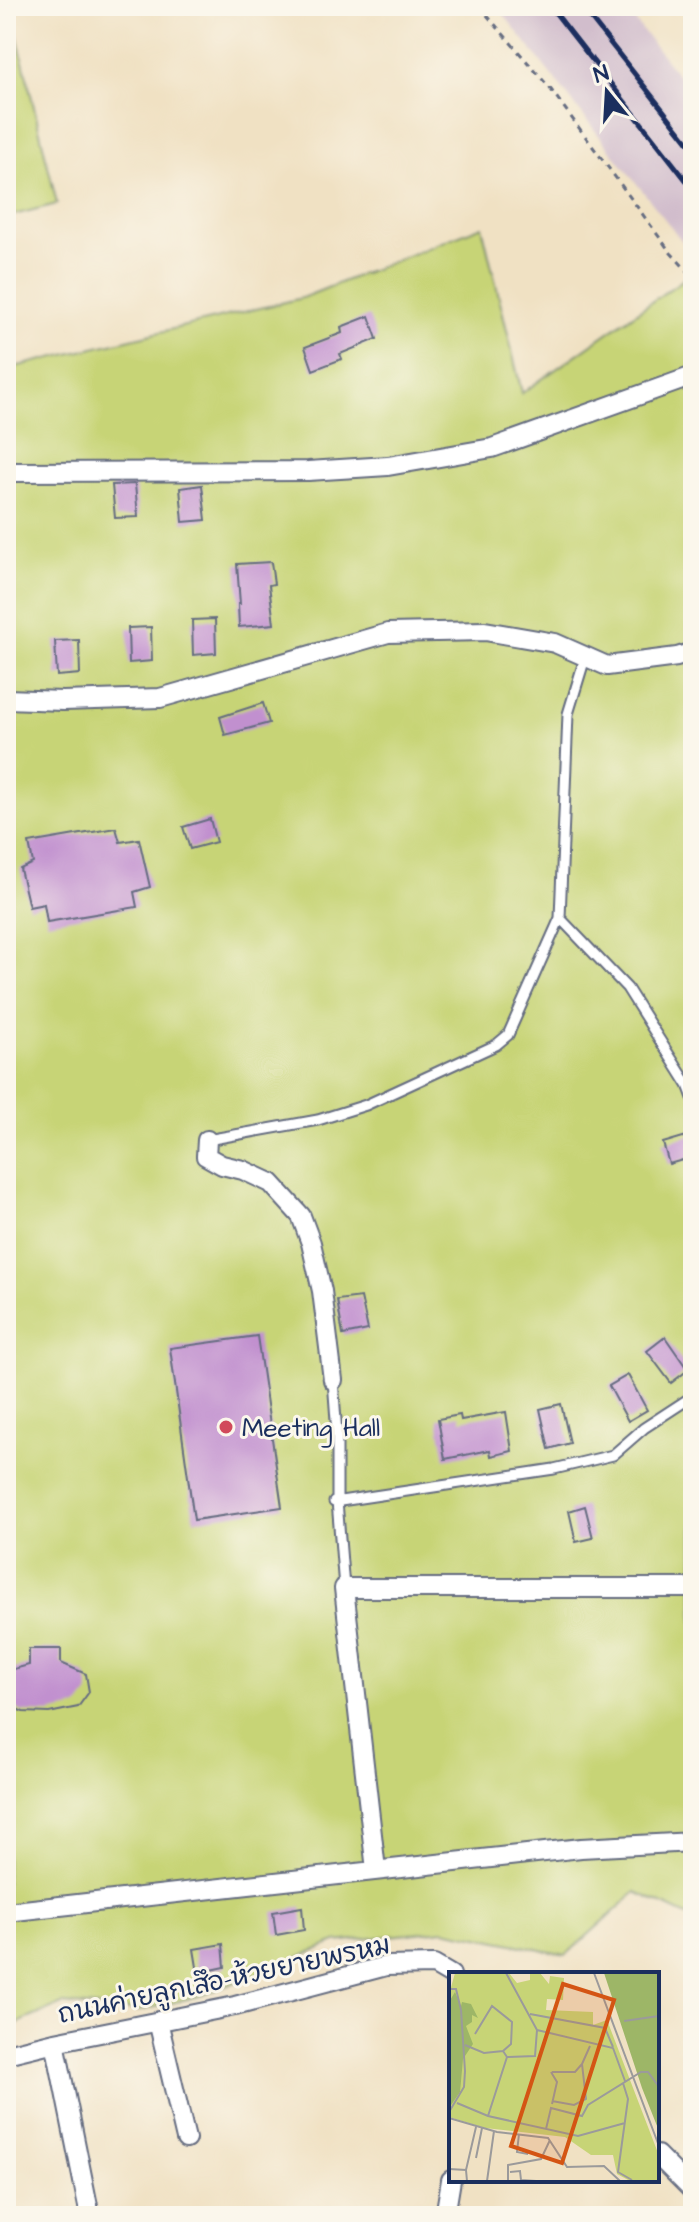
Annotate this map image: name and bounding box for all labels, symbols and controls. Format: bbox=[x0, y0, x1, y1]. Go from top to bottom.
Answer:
north arrow bbox=[567, 52, 647, 132]
text: N bbox=[590, 57, 613, 91]
place label: Meeting Hall bbox=[242, 1410, 380, 1448]
marker: Meeting Hall bbox=[217, 1418, 235, 1436]
street label: ถนนค่ายลูกเสึอ-ห้วยยายพรหม bbox=[55, 1927, 394, 2033]
inset map bbox=[449, 1972, 659, 2182]

